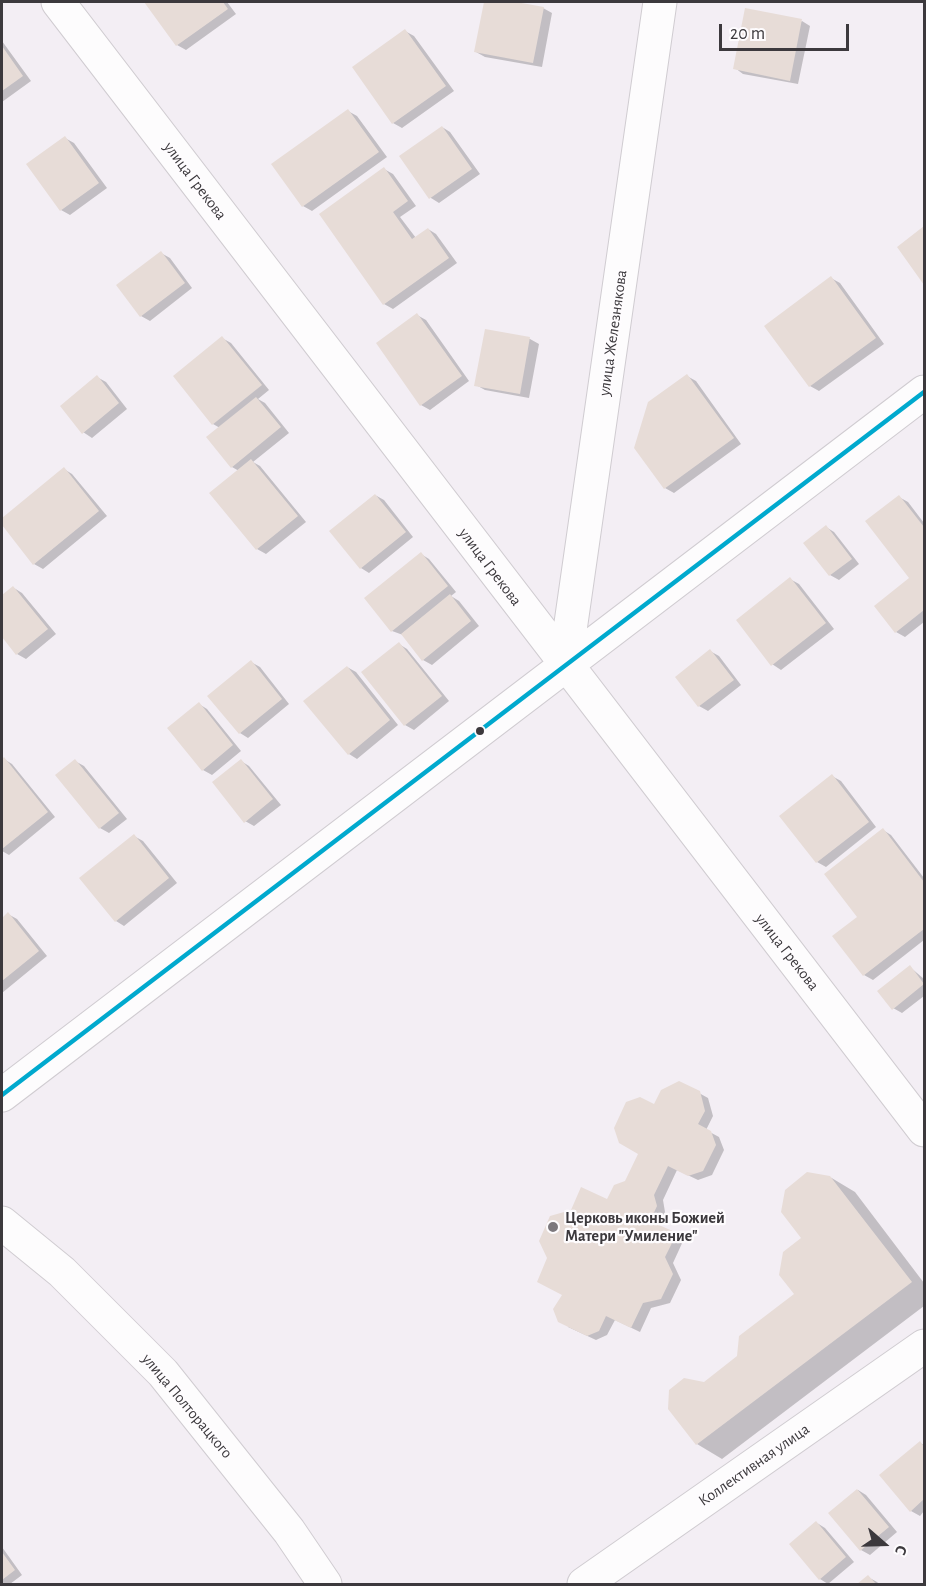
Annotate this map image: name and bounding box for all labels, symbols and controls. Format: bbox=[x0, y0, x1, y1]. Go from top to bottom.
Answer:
scale bar bbox=[722, 12, 852, 50]
text: 20 m bbox=[730, 25, 765, 43]
street label: улица Грекова bbox=[159, 138, 231, 224]
street label: улица Железнякова bbox=[595, 269, 631, 397]
street label: улица Грекова bbox=[454, 524, 526, 610]
unlabelled marker bbox=[474, 725, 486, 737]
street label: улица Грекова bbox=[751, 910, 823, 994]
place label: Церковь иконы Божией Матери "Умиление" bbox=[565, 1208, 725, 1246]
marker: Церковь иконы Божией Матери "Умиление" bbox=[546, 1220, 560, 1234]
street label: улица Полторацкого bbox=[138, 1350, 236, 1462]
street label: Коллективная улица bbox=[695, 1419, 813, 1511]
north arrow bbox=[854, 1514, 914, 1574]
text: С bbox=[892, 1543, 910, 1557]

